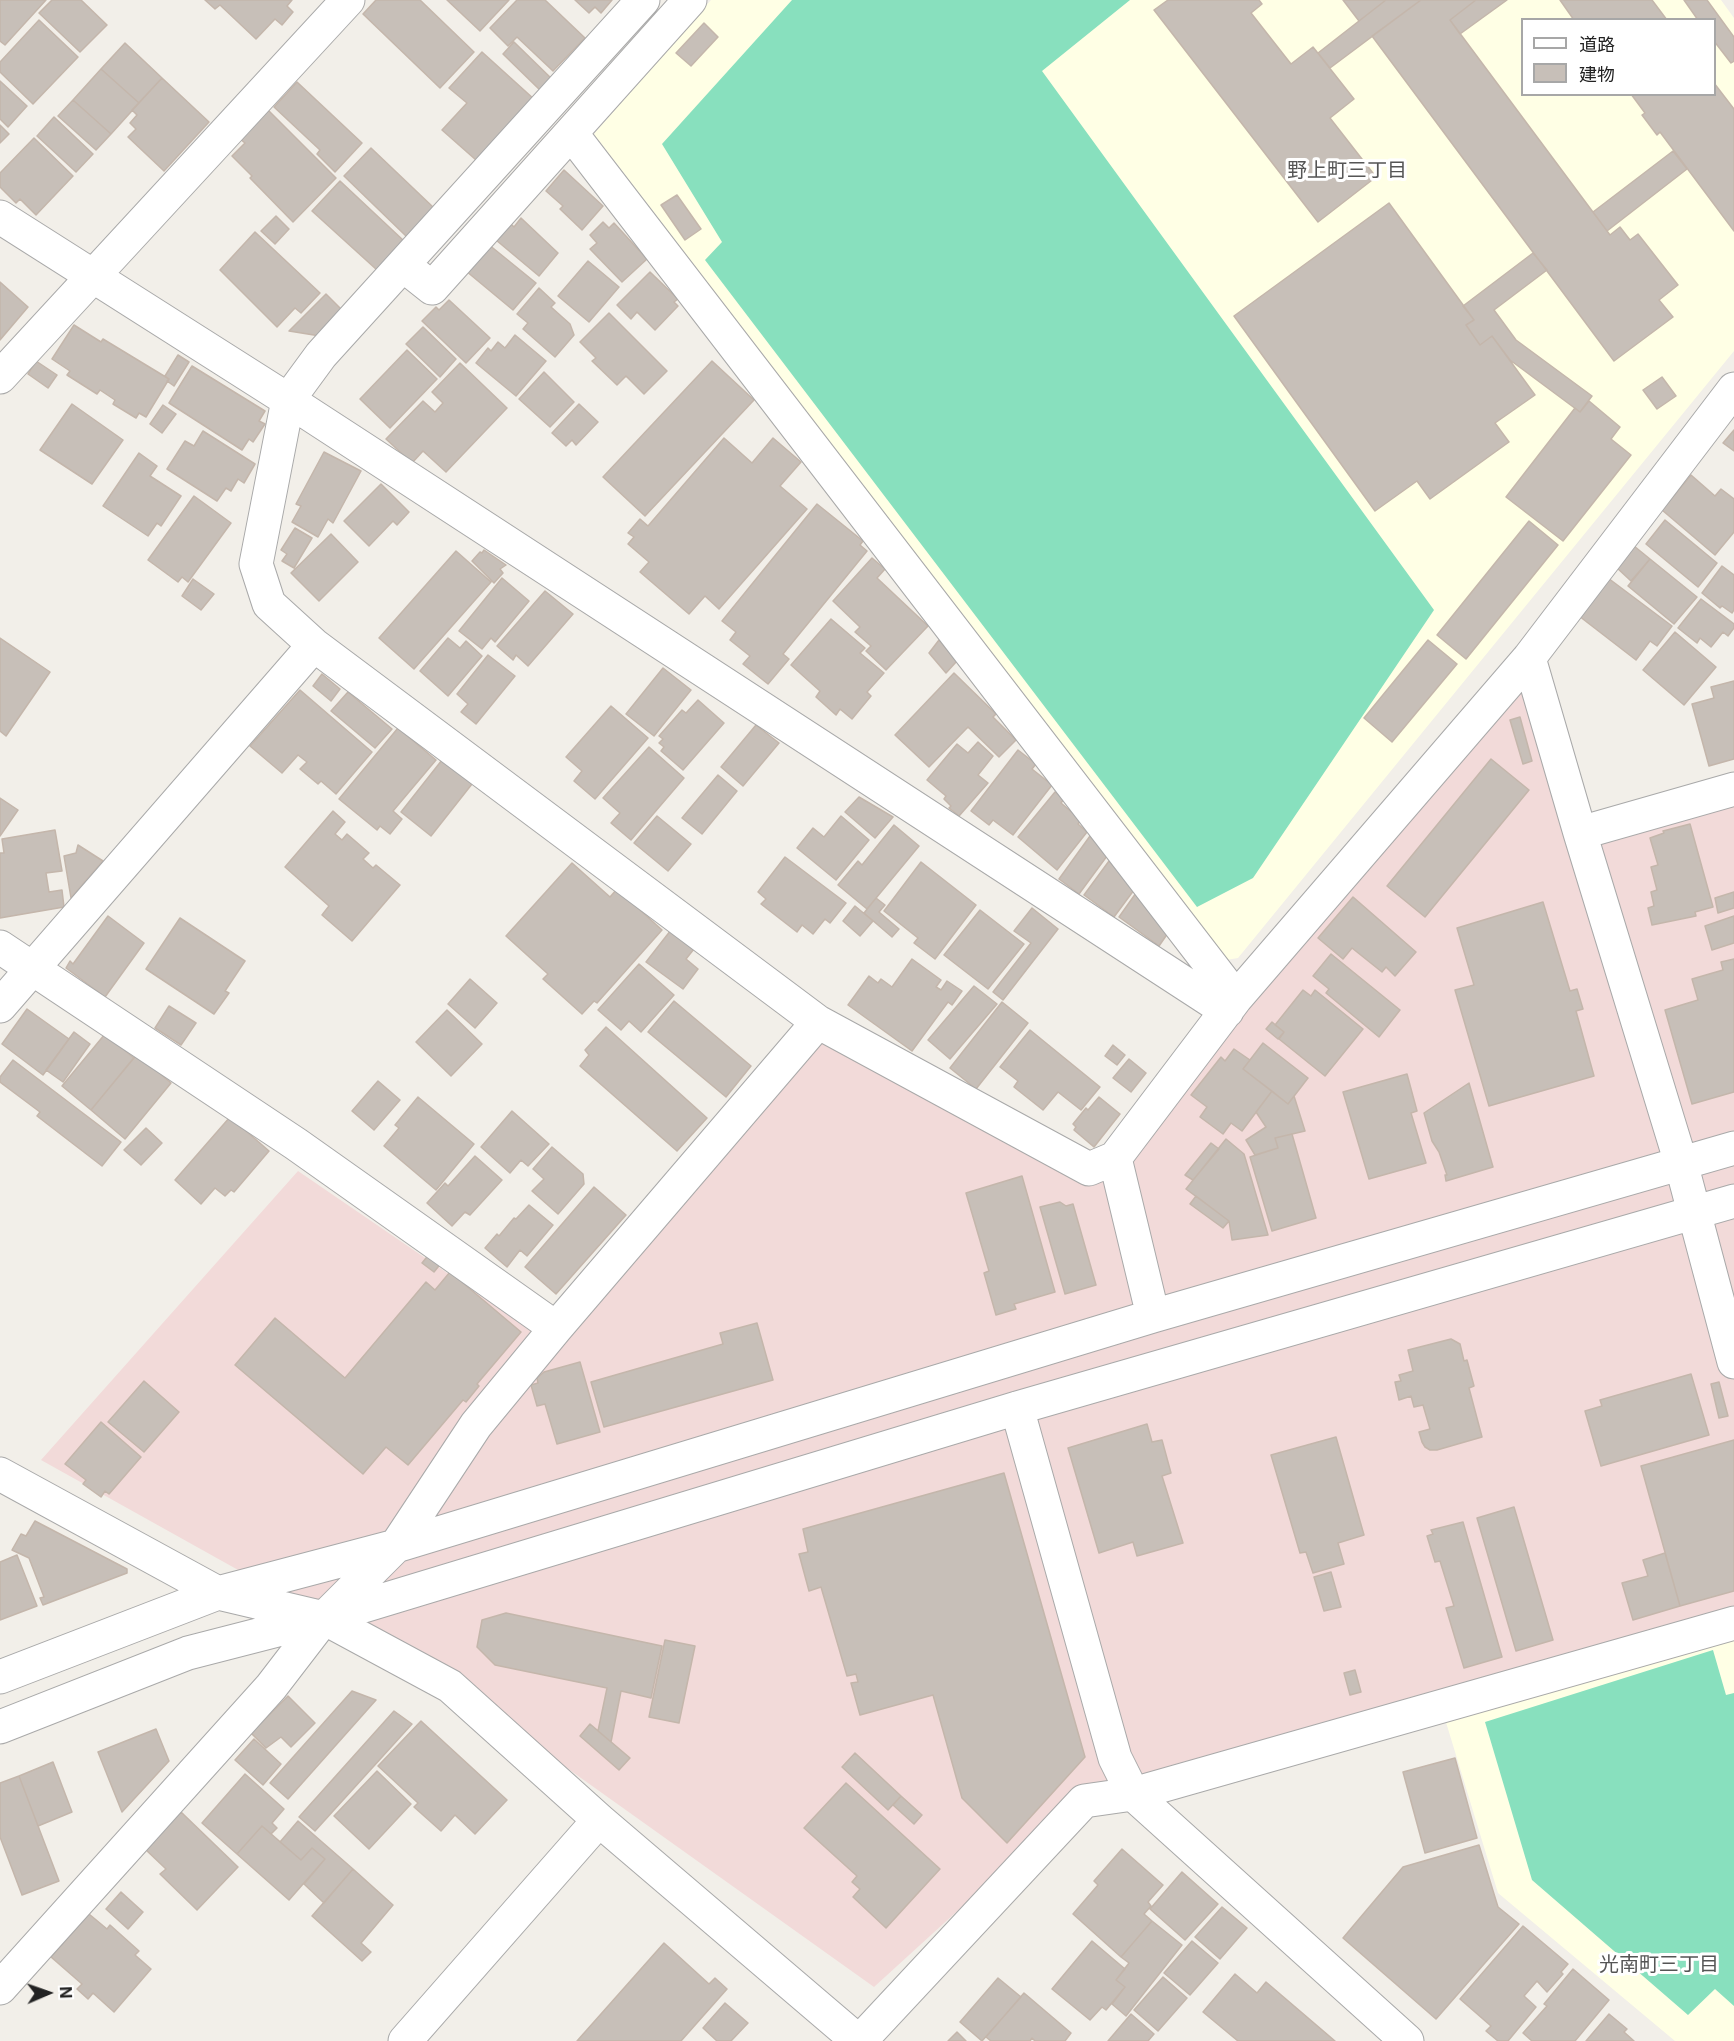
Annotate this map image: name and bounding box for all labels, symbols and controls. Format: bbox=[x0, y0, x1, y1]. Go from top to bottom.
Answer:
legend bbox=[1521, 18, 1716, 96]
text: 道路 bbox=[1579, 34, 1615, 55]
text: 建物 bbox=[1579, 64, 1615, 85]
district label: 野上町三丁目 bbox=[1287, 159, 1407, 183]
district label: 光南町三丁目 bbox=[1599, 1953, 1719, 1977]
north arrow bbox=[18, 1963, 78, 2023]
text: N bbox=[56, 1986, 76, 1999]

